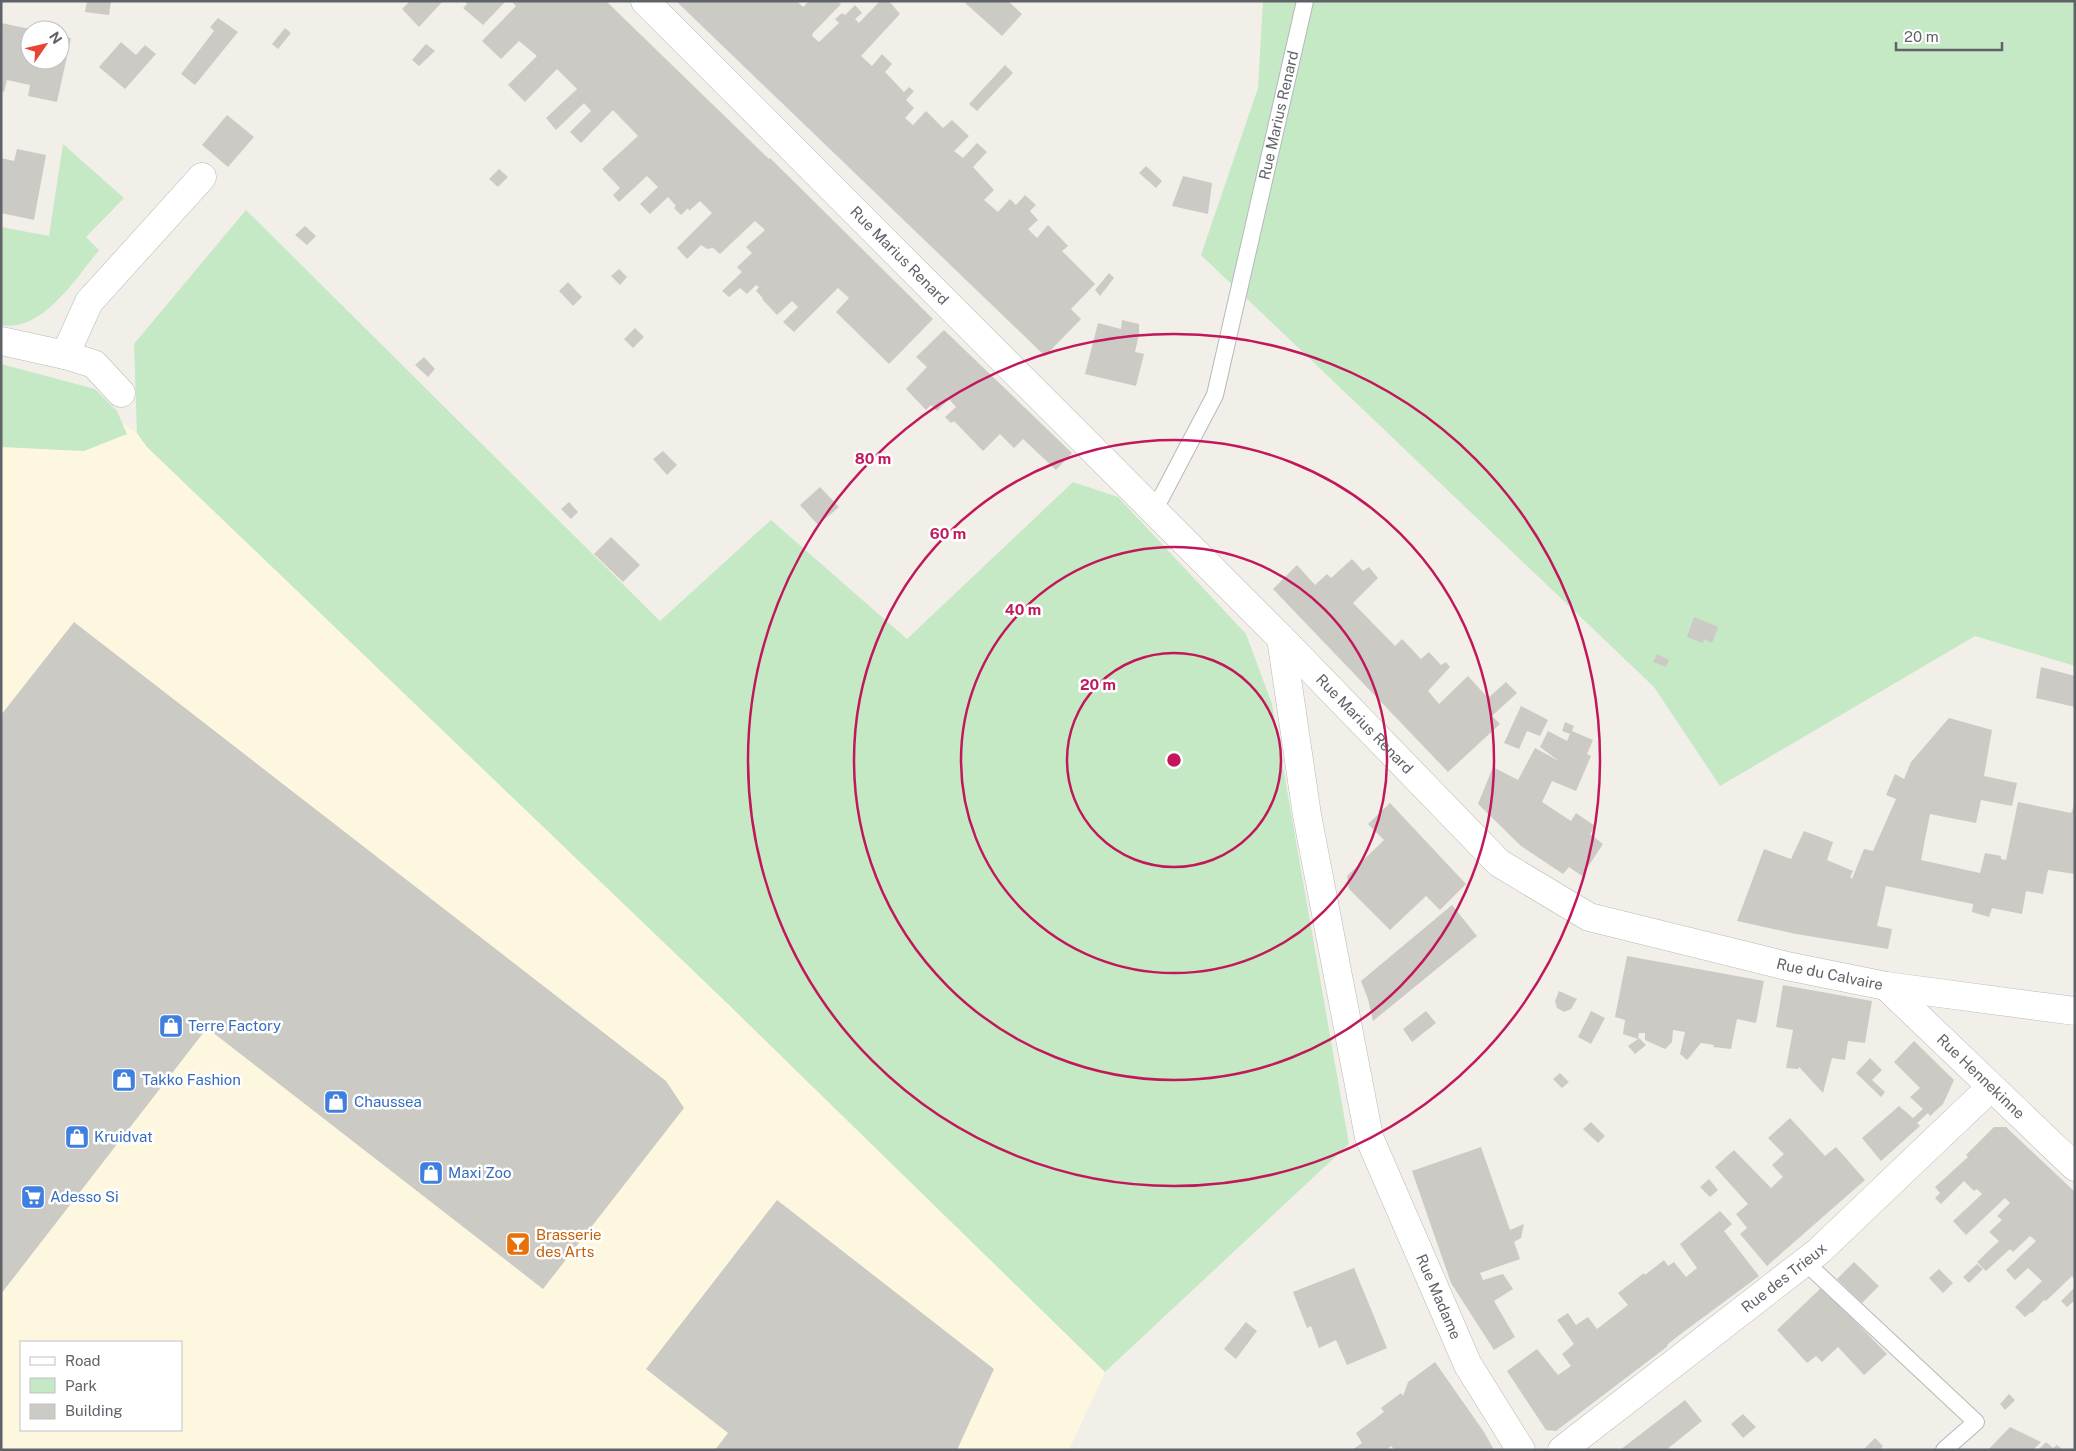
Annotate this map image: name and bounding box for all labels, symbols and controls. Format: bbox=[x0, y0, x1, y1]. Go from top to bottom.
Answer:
north arrow bbox=[20, 20, 70, 70]
scale bar bbox=[1896, 20, 2002, 52]
text: 20 m bbox=[1904, 28, 1939, 45]
text: N bbox=[46, 29, 65, 47]
street label: Rue Marius Renard bbox=[1255, 49, 1301, 181]
street label: Rue Marius Renard bbox=[847, 203, 952, 308]
text: 80 m bbox=[855, 450, 891, 467]
text: 60 m bbox=[930, 525, 966, 542]
text: 40 m bbox=[1005, 601, 1041, 618]
street label: Rue Marius Renard bbox=[1313, 670, 1417, 777]
text: 20 m bbox=[1080, 676, 1116, 693]
centre of rings bbox=[1165, 751, 1183, 769]
street label: Rue du Calvaire bbox=[1775, 955, 1885, 993]
shop icon: Terre Factory bbox=[158, 1013, 184, 1039]
place label: Terre Factory bbox=[188, 1017, 281, 1034]
street label: Rue Hennekinne bbox=[1934, 1030, 2028, 1122]
shop icon: Takko Fashion bbox=[111, 1067, 137, 1093]
place label: Takko Fashion bbox=[142, 1071, 241, 1088]
shop icon: Chaussea bbox=[323, 1089, 349, 1115]
place label: Chaussea bbox=[354, 1093, 422, 1110]
shop icon: Kruidvat bbox=[64, 1124, 90, 1150]
place label: Kruidvat bbox=[94, 1128, 153, 1145]
shop icon: Maxi Zoo bbox=[418, 1160, 444, 1186]
place label: Maxi Zoo bbox=[448, 1164, 511, 1181]
supermarket icon: Adesso Si bbox=[20, 1184, 46, 1210]
place label: Adesso Si bbox=[50, 1188, 119, 1205]
place label: Brasserie des Arts bbox=[536, 1226, 602, 1260]
bar icon: Brasserie des Arts bbox=[505, 1231, 531, 1257]
street label: Rue des Trieux bbox=[1738, 1239, 1830, 1316]
street label: Rue Madame bbox=[1413, 1251, 1465, 1342]
legend bbox=[20, 1341, 182, 1431]
text: Road bbox=[65, 1352, 101, 1369]
text: Park bbox=[65, 1377, 97, 1394]
text: Building bbox=[65, 1402, 123, 1419]

